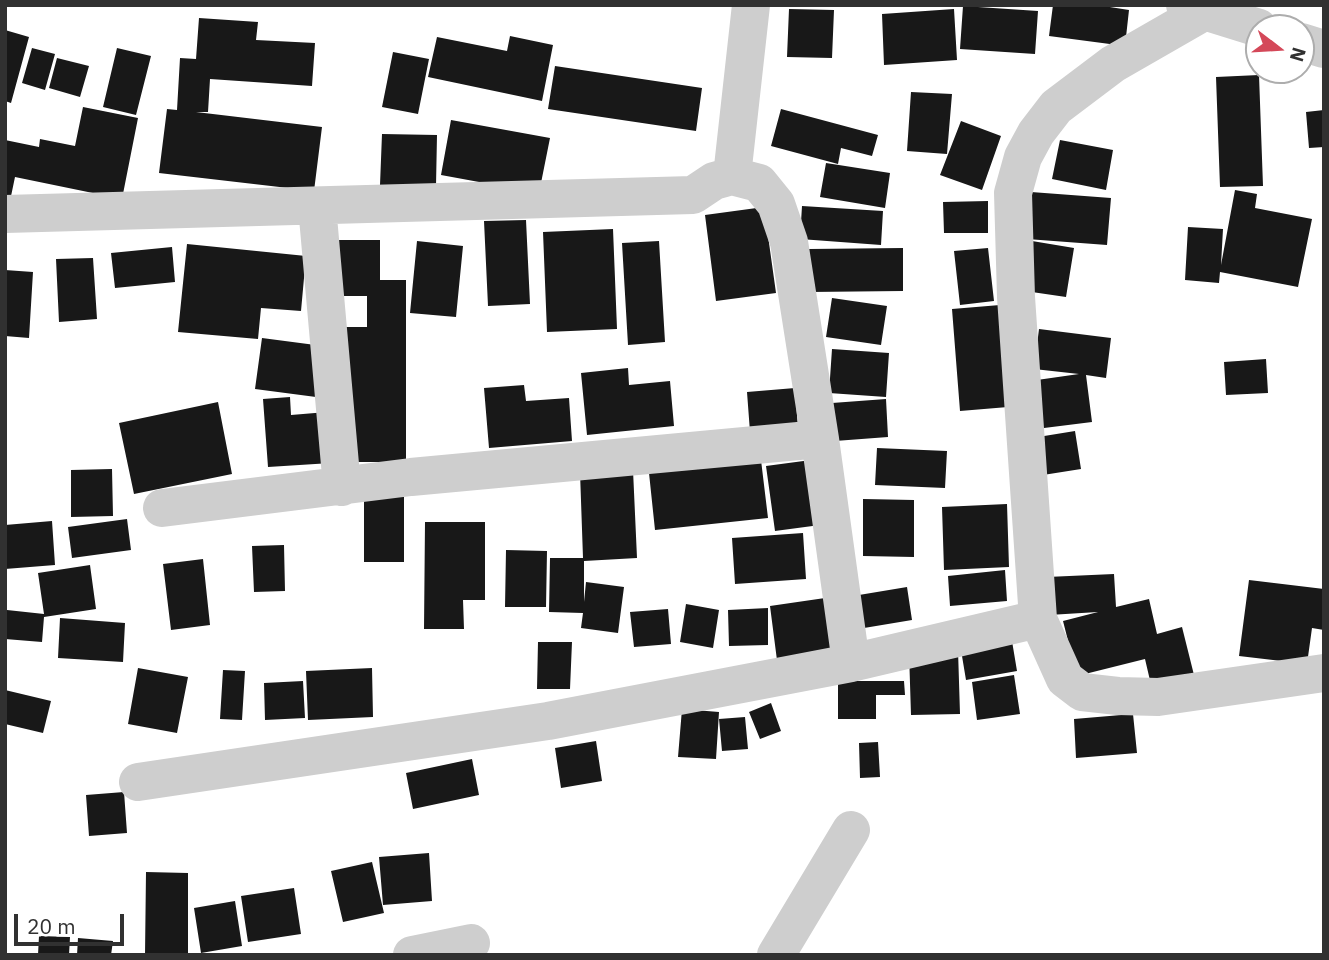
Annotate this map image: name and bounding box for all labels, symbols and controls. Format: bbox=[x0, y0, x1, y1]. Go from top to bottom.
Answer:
north arrow bbox=[1245, 14, 1315, 84]
text: N bbox=[1285, 44, 1312, 65]
scale bar bbox=[18, 900, 128, 944]
text: 20 m bbox=[27, 912, 76, 940]

